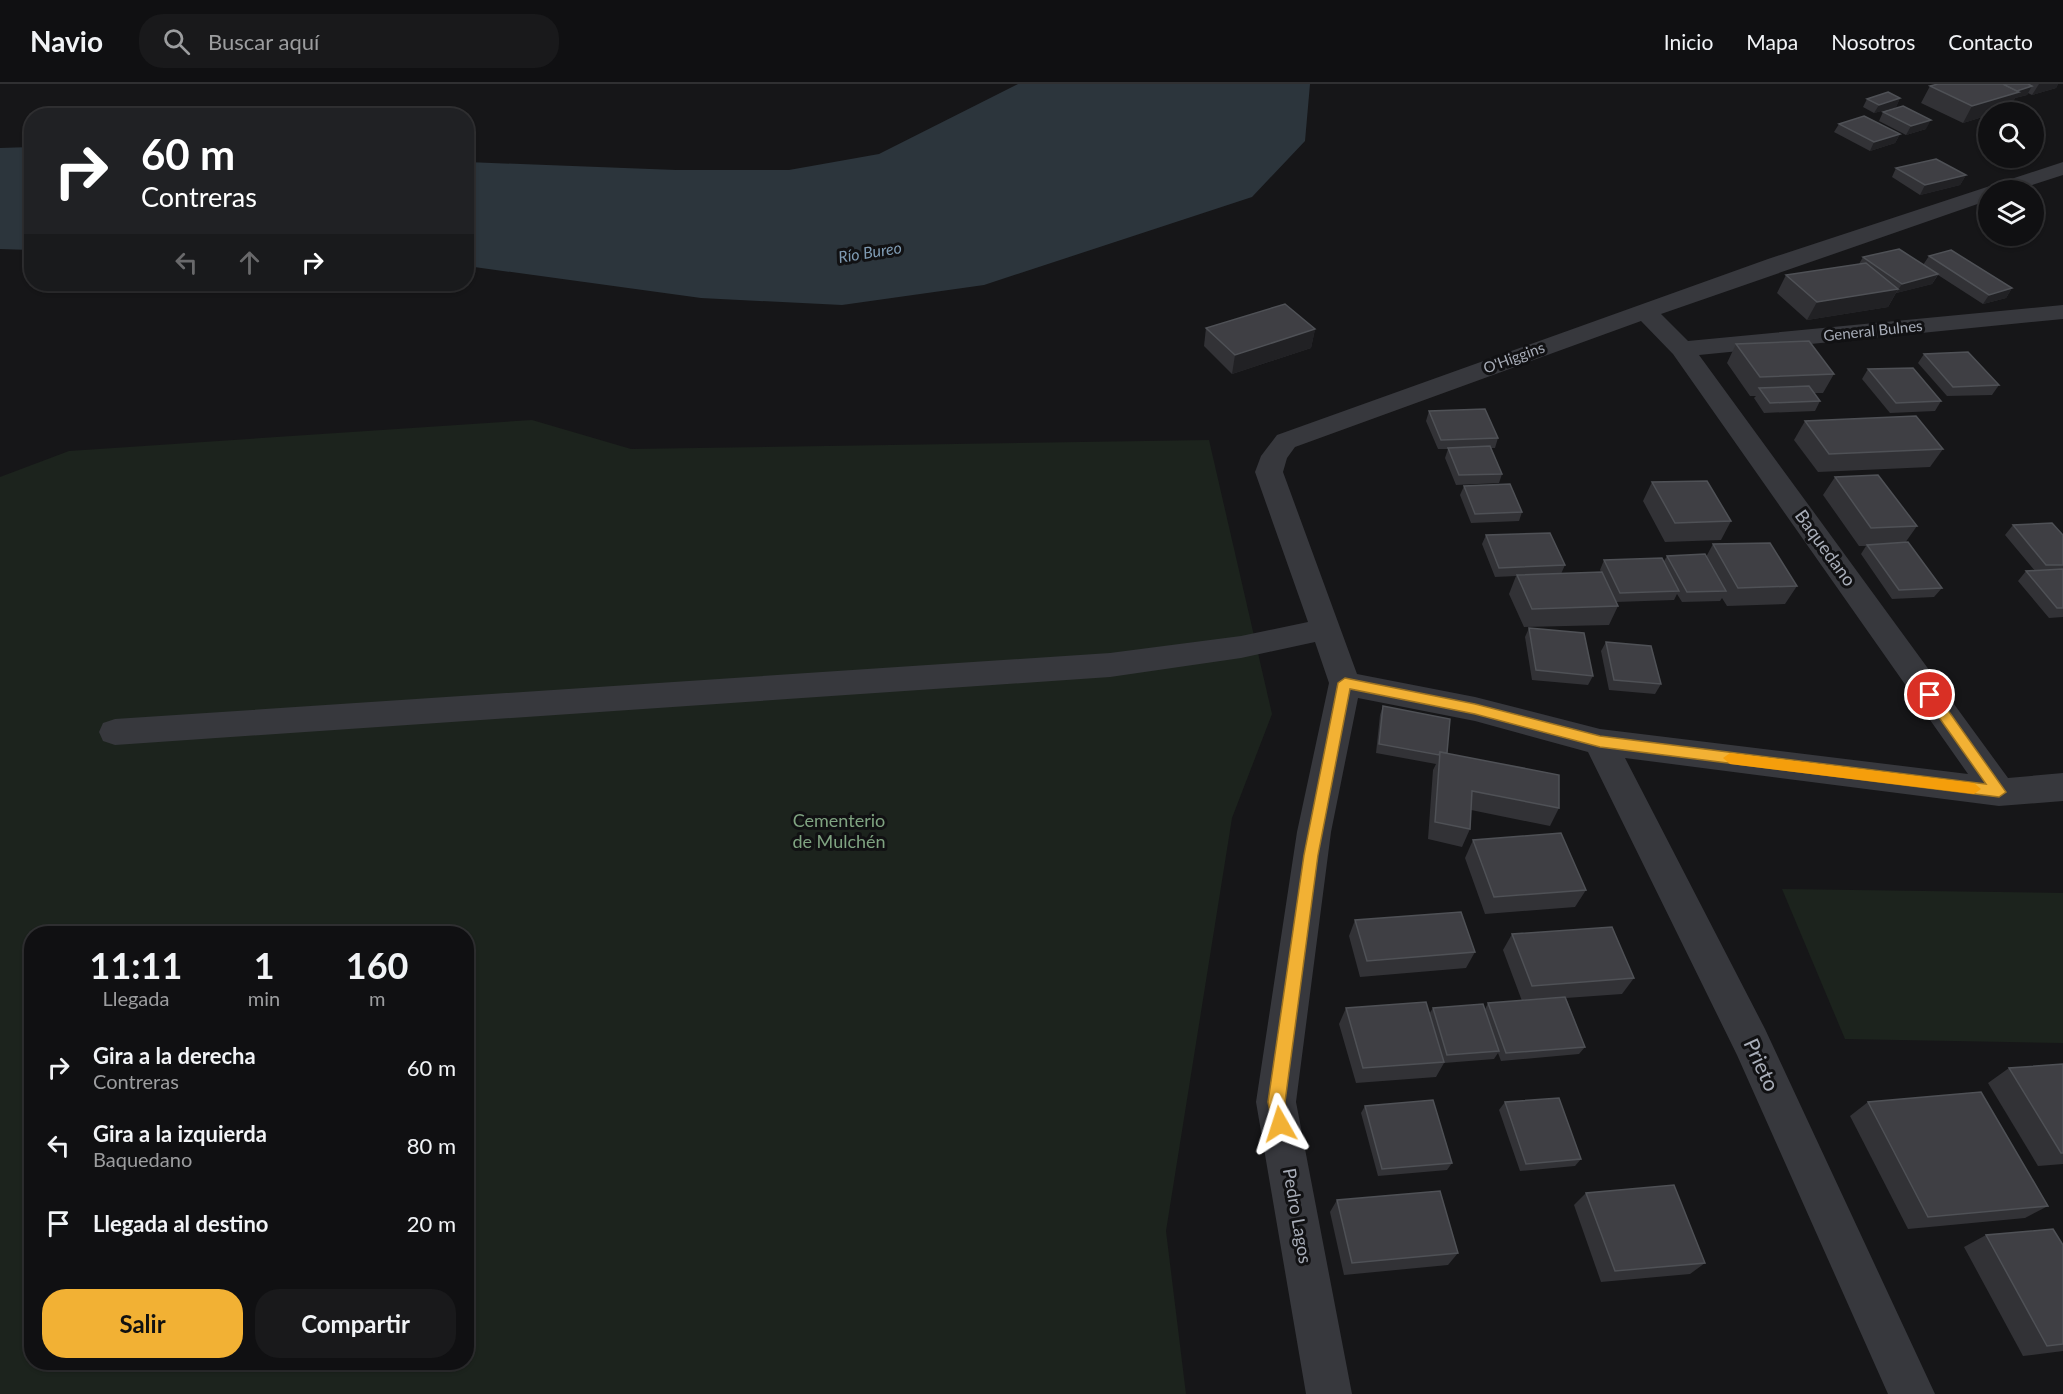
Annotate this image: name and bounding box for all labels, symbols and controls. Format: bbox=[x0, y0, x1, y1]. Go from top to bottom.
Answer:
search box bbox=[139, 14, 559, 68]
text: Navio bbox=[30, 24, 103, 58]
icon: search bbox=[160, 25, 193, 58]
text: Buscar aquí bbox=[208, 28, 319, 55]
text: Inicio bbox=[1664, 29, 1713, 54]
text: Mapa bbox=[1746, 29, 1798, 54]
text: Nosotros bbox=[1831, 29, 1915, 54]
text: Contacto bbox=[1948, 29, 2033, 54]
map controls bbox=[1978, 102, 2044, 246]
button: search bbox=[1978, 102, 2044, 168]
text: 60 m bbox=[141, 129, 235, 179]
icon: right bbox=[42, 132, 120, 210]
text: Contreras bbox=[141, 180, 257, 213]
button: layers bbox=[1978, 180, 2044, 246]
water label: Río Bureo bbox=[837, 237, 903, 266]
icon: left bbox=[170, 246, 203, 279]
icon: ahead bbox=[233, 246, 266, 279]
icon: right bbox=[296, 246, 329, 279]
street label: General Bulnes bbox=[1822, 316, 1923, 344]
street label: O'Higgins bbox=[1480, 338, 1547, 376]
street label: Baquedano bbox=[1791, 505, 1861, 590]
pin bbox=[1904, 669, 1955, 720]
icon: arrive bbox=[1913, 678, 1946, 711]
park label: Cementerio de Mulchén bbox=[792, 809, 886, 852]
text: 11:11 bbox=[90, 943, 182, 987]
text: 1 bbox=[254, 943, 275, 987]
text: 160 bbox=[346, 943, 408, 987]
text: Llegada bbox=[102, 986, 169, 1010]
text: min bbox=[248, 986, 280, 1010]
text: m bbox=[369, 986, 385, 1010]
street label: Prieto bbox=[1739, 1034, 1785, 1095]
text: Gira a la derecha bbox=[93, 1042, 256, 1069]
icon: right bbox=[42, 1051, 75, 1084]
text: 60 m bbox=[407, 1054, 456, 1081]
text: Contreras bbox=[93, 1069, 179, 1093]
position arrow bbox=[1248, 1092, 1312, 1156]
text: Gira a la izquierda bbox=[93, 1120, 267, 1147]
icon: left bbox=[42, 1129, 75, 1162]
text: 80 m bbox=[407, 1132, 456, 1159]
text: Baquedano bbox=[93, 1147, 192, 1171]
street label: Pedro Lagos bbox=[1279, 1166, 1317, 1265]
icon: arrive bbox=[42, 1207, 75, 1240]
text: Llegada al destino bbox=[93, 1210, 269, 1237]
text: 20 m bbox=[407, 1210, 456, 1237]
button: Salir bbox=[42, 1289, 243, 1358]
button: Compartir bbox=[255, 1289, 456, 1358]

